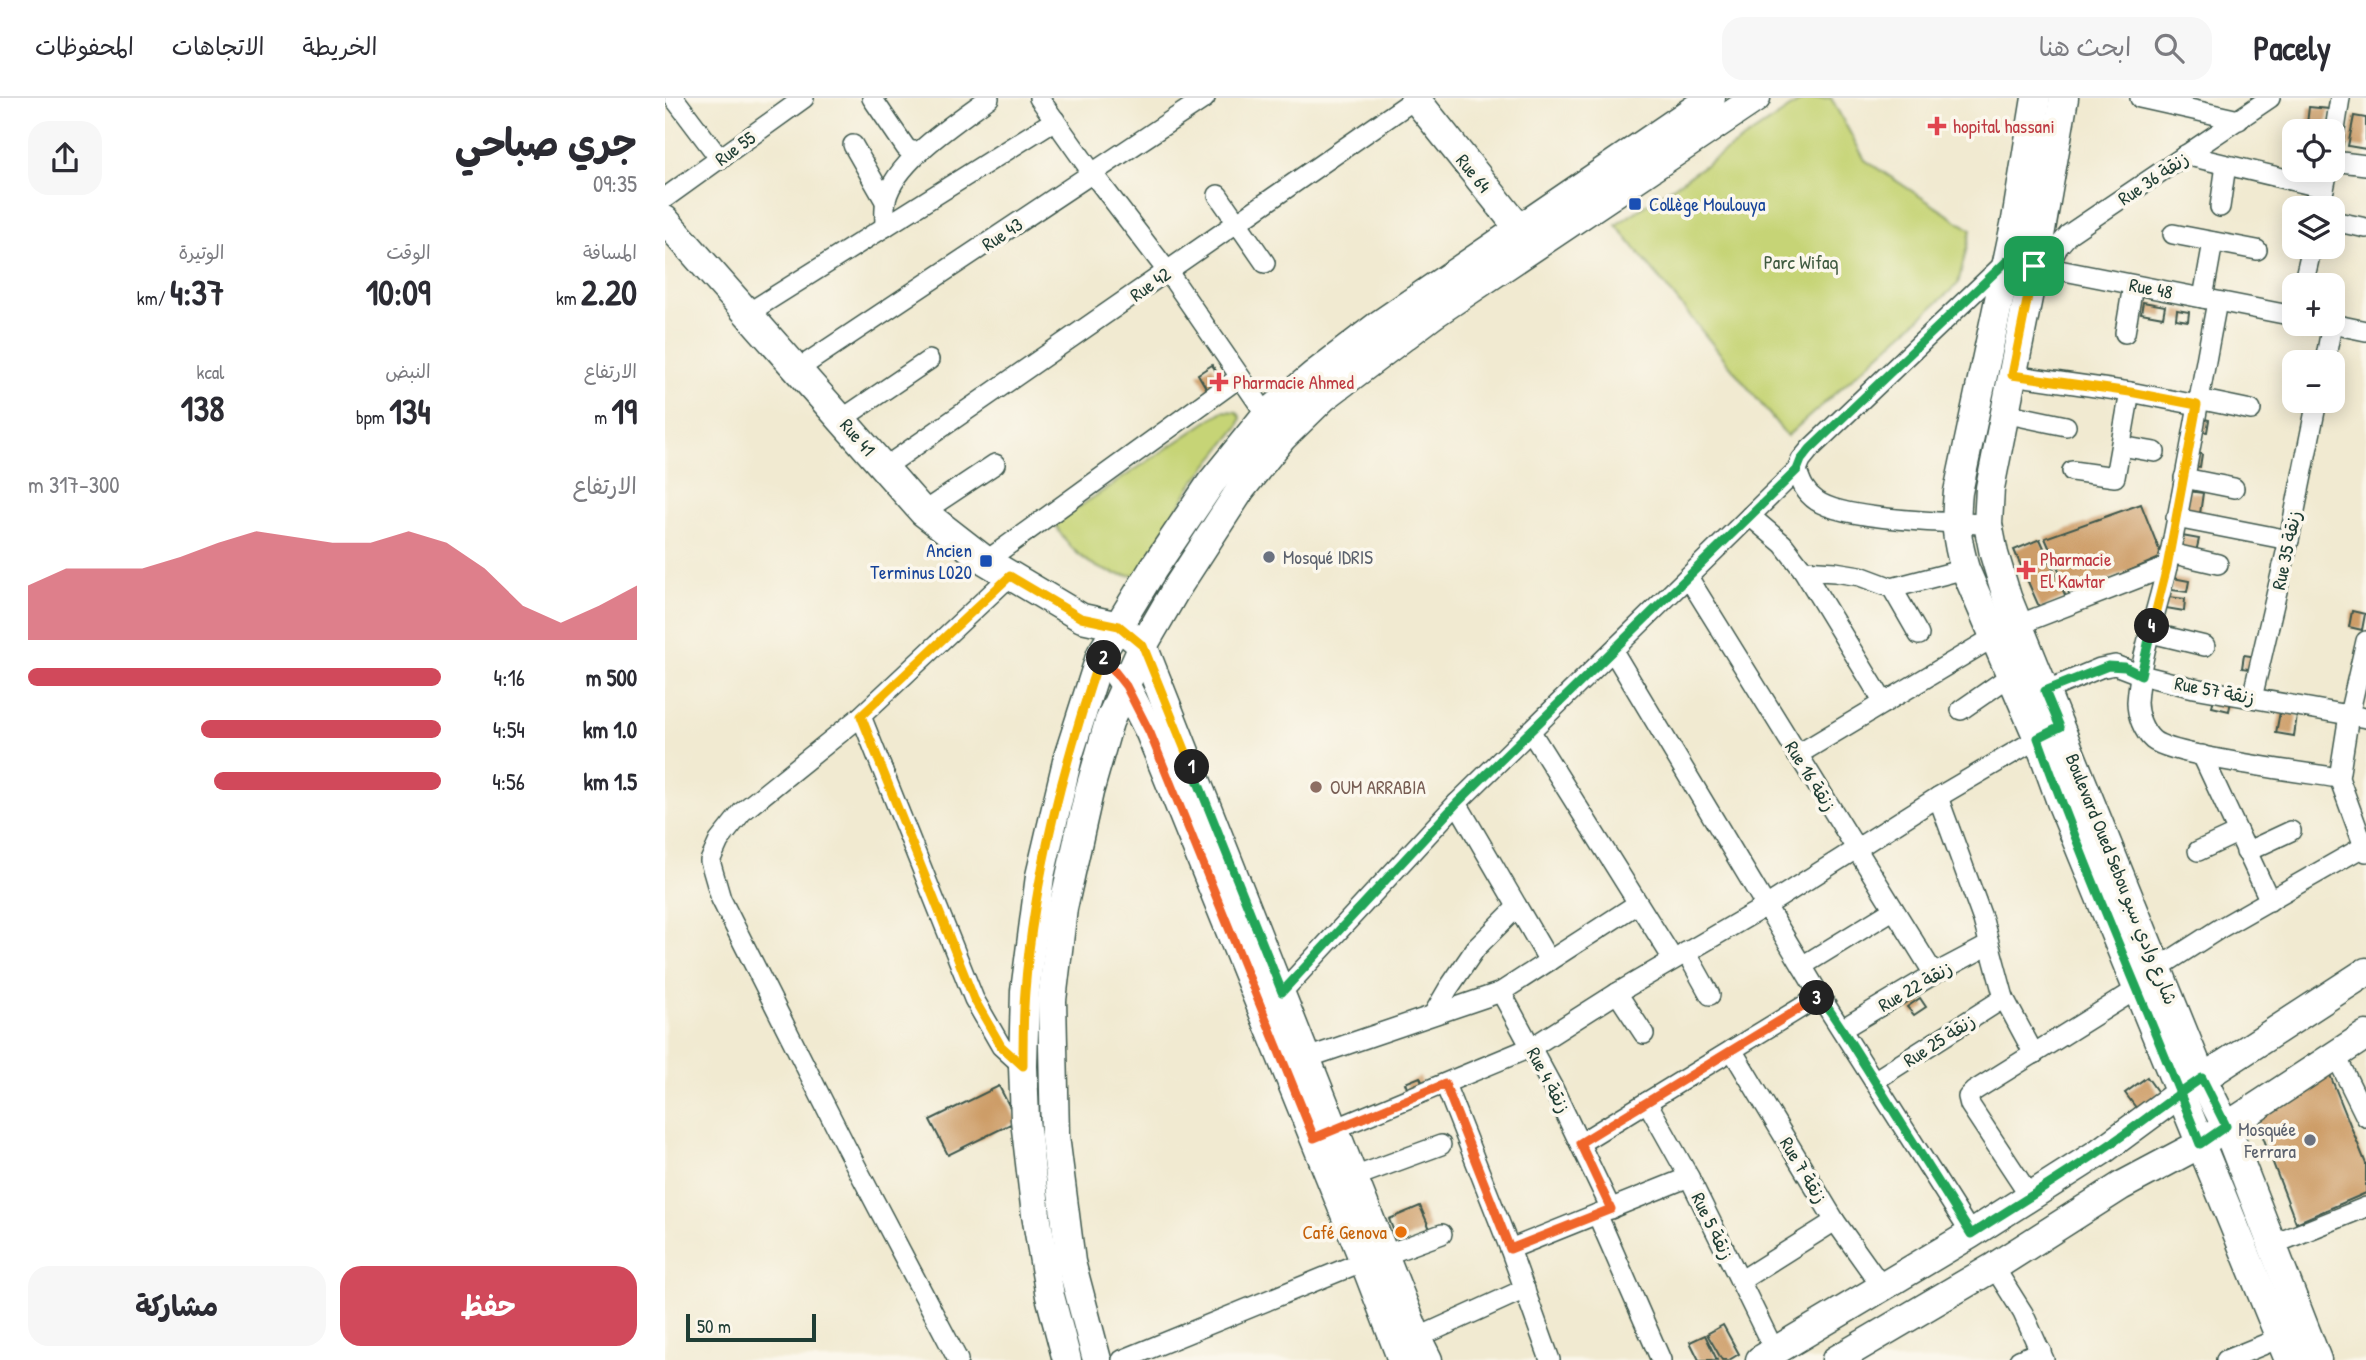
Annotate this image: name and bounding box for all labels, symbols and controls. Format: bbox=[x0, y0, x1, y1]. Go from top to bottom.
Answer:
search box bbox=[1722, 17, 2212, 80]
text: Pacely bbox=[2254, 26, 2331, 70]
text: ابحث هنا bbox=[2039, 29, 2132, 64]
icon: search bbox=[2150, 29, 2188, 67]
text: المحفوظات bbox=[35, 30, 134, 62]
text: الاتجاهات bbox=[172, 30, 265, 62]
text: الخريطة bbox=[303, 30, 377, 62]
place label: hopital hassani bbox=[1953, 113, 2055, 139]
text: جري صباحي bbox=[455, 116, 637, 168]
marker: hopital hassani bbox=[1927, 116, 1947, 136]
map controls bbox=[2282, 119, 2345, 413]
button: locate bbox=[2282, 119, 2345, 182]
button: share bbox=[28, 121, 102, 195]
street label: Rue 55 bbox=[709, 124, 761, 172]
street label: Rue 36 زنقة bbox=[2113, 145, 2193, 211]
street label: Rue 64 bbox=[1450, 148, 1498, 198]
text: 09:35 bbox=[593, 168, 637, 199]
place label: Collège Moulouya bbox=[1649, 191, 1766, 217]
marker: Collège Moulouya bbox=[1627, 196, 1643, 212]
button: layers bbox=[2282, 196, 2345, 259]
street label: Rue 43 bbox=[977, 211, 1027, 257]
pin bbox=[2004, 236, 2064, 296]
text: الوتيرة bbox=[178, 239, 224, 265]
text: الوقت bbox=[386, 239, 431, 265]
text: المسافة bbox=[583, 239, 637, 265]
icon: arrive bbox=[2015, 247, 2053, 285]
park label: Parc Wifaq bbox=[1764, 249, 1839, 275]
street label: Rue 42 bbox=[1124, 261, 1176, 307]
text: 4:37 bbox=[170, 269, 224, 316]
text: 10:09 bbox=[366, 269, 431, 316]
text: 2.20 bbox=[581, 269, 637, 316]
street label: Rue 48 bbox=[2127, 271, 2175, 305]
button: + bbox=[2282, 273, 2345, 336]
text: /km bbox=[137, 285, 170, 311]
text: km bbox=[556, 285, 581, 311]
button: − bbox=[2282, 350, 2345, 413]
text: النبض bbox=[385, 358, 431, 384]
text: الارتفاع bbox=[584, 358, 637, 384]
text: kcal bbox=[197, 359, 224, 385]
place label: Pharmacie Ahmed bbox=[1233, 369, 1355, 395]
marker: Pharmacie Ahmed bbox=[1211, 374, 1227, 390]
text: 138 bbox=[181, 385, 224, 432]
text: 134 bbox=[389, 388, 431, 435]
text: 19 bbox=[611, 388, 637, 435]
text: bpm bbox=[356, 404, 389, 430]
text: m bbox=[594, 404, 611, 430]
street label: Rue 41 bbox=[834, 413, 882, 462]
text: 300–317 m bbox=[28, 469, 120, 500]
text: الارتفاع bbox=[573, 470, 637, 501]
street label: Rue 35 زنقة bbox=[2265, 508, 2307, 592]
place label: Ancien Terminus L020 bbox=[870, 537, 972, 585]
place label: Mosqué IDRIS bbox=[1283, 544, 1373, 570]
place label: Pharmacie El Kawtar bbox=[2040, 546, 2112, 594]
marker: Mosqué IDRIS bbox=[1261, 549, 1277, 565]
marker: Ancien Terminus L020 bbox=[978, 553, 994, 569]
marker: Pharmacie El Kawtar bbox=[2018, 562, 2034, 578]
pin: 4 bbox=[2135, 608, 2169, 644]
text: 4 bbox=[2148, 612, 2155, 638]
pin: 2 bbox=[1087, 640, 1122, 676]
text: 2 bbox=[1099, 644, 1108, 670]
text: 4:16 bbox=[494, 662, 525, 693]
text: 500 m bbox=[586, 662, 637, 693]
street label: Rue 57 زنقة bbox=[2173, 669, 2257, 711]
text: 4:54 bbox=[493, 714, 525, 745]
text: 1.0 km bbox=[583, 714, 637, 745]
street label: Rue 16 زنقة bbox=[1779, 736, 1843, 816]
pin: 1 bbox=[1175, 750, 1209, 784]
street label: Boulevard Oued Sebou شارع وادي سبو bbox=[2058, 750, 2184, 1009]
text: 1 bbox=[1188, 753, 1195, 779]
text: 4:56 bbox=[492, 766, 525, 797]
text: 1.5 km bbox=[584, 766, 637, 797]
place label: OUM ARRABIA bbox=[1330, 774, 1426, 800]
marker: OUM ARRABIA bbox=[1308, 779, 1324, 795]
street label: Rue 22 زنقة bbox=[1873, 954, 1957, 1018]
pin: 3 bbox=[1799, 981, 1835, 1016]
text: 3 bbox=[1812, 984, 1821, 1010]
street label: Rue 25 زنقة bbox=[1898, 1007, 1980, 1073]
street label: Rue 4 زنقة bbox=[1521, 1043, 1577, 1117]
place label: Mosquée Ferrara bbox=[2238, 1116, 2297, 1164]
street label: Rue 7 زنقة bbox=[1774, 1132, 1834, 1208]
marker: Mosquée Ferrara bbox=[2302, 1132, 2318, 1148]
street label: Rue 5 زنقة bbox=[1686, 1188, 1740, 1264]
place label: Café Genova bbox=[1302, 1219, 1388, 1245]
marker: Café Genova bbox=[1393, 1224, 1409, 1240]
button: مشاركة bbox=[28, 1266, 326, 1346]
button: حفظ bbox=[340, 1266, 637, 1346]
scale bar bbox=[686, 1311, 815, 1343]
text: 50 m bbox=[697, 1313, 731, 1339]

